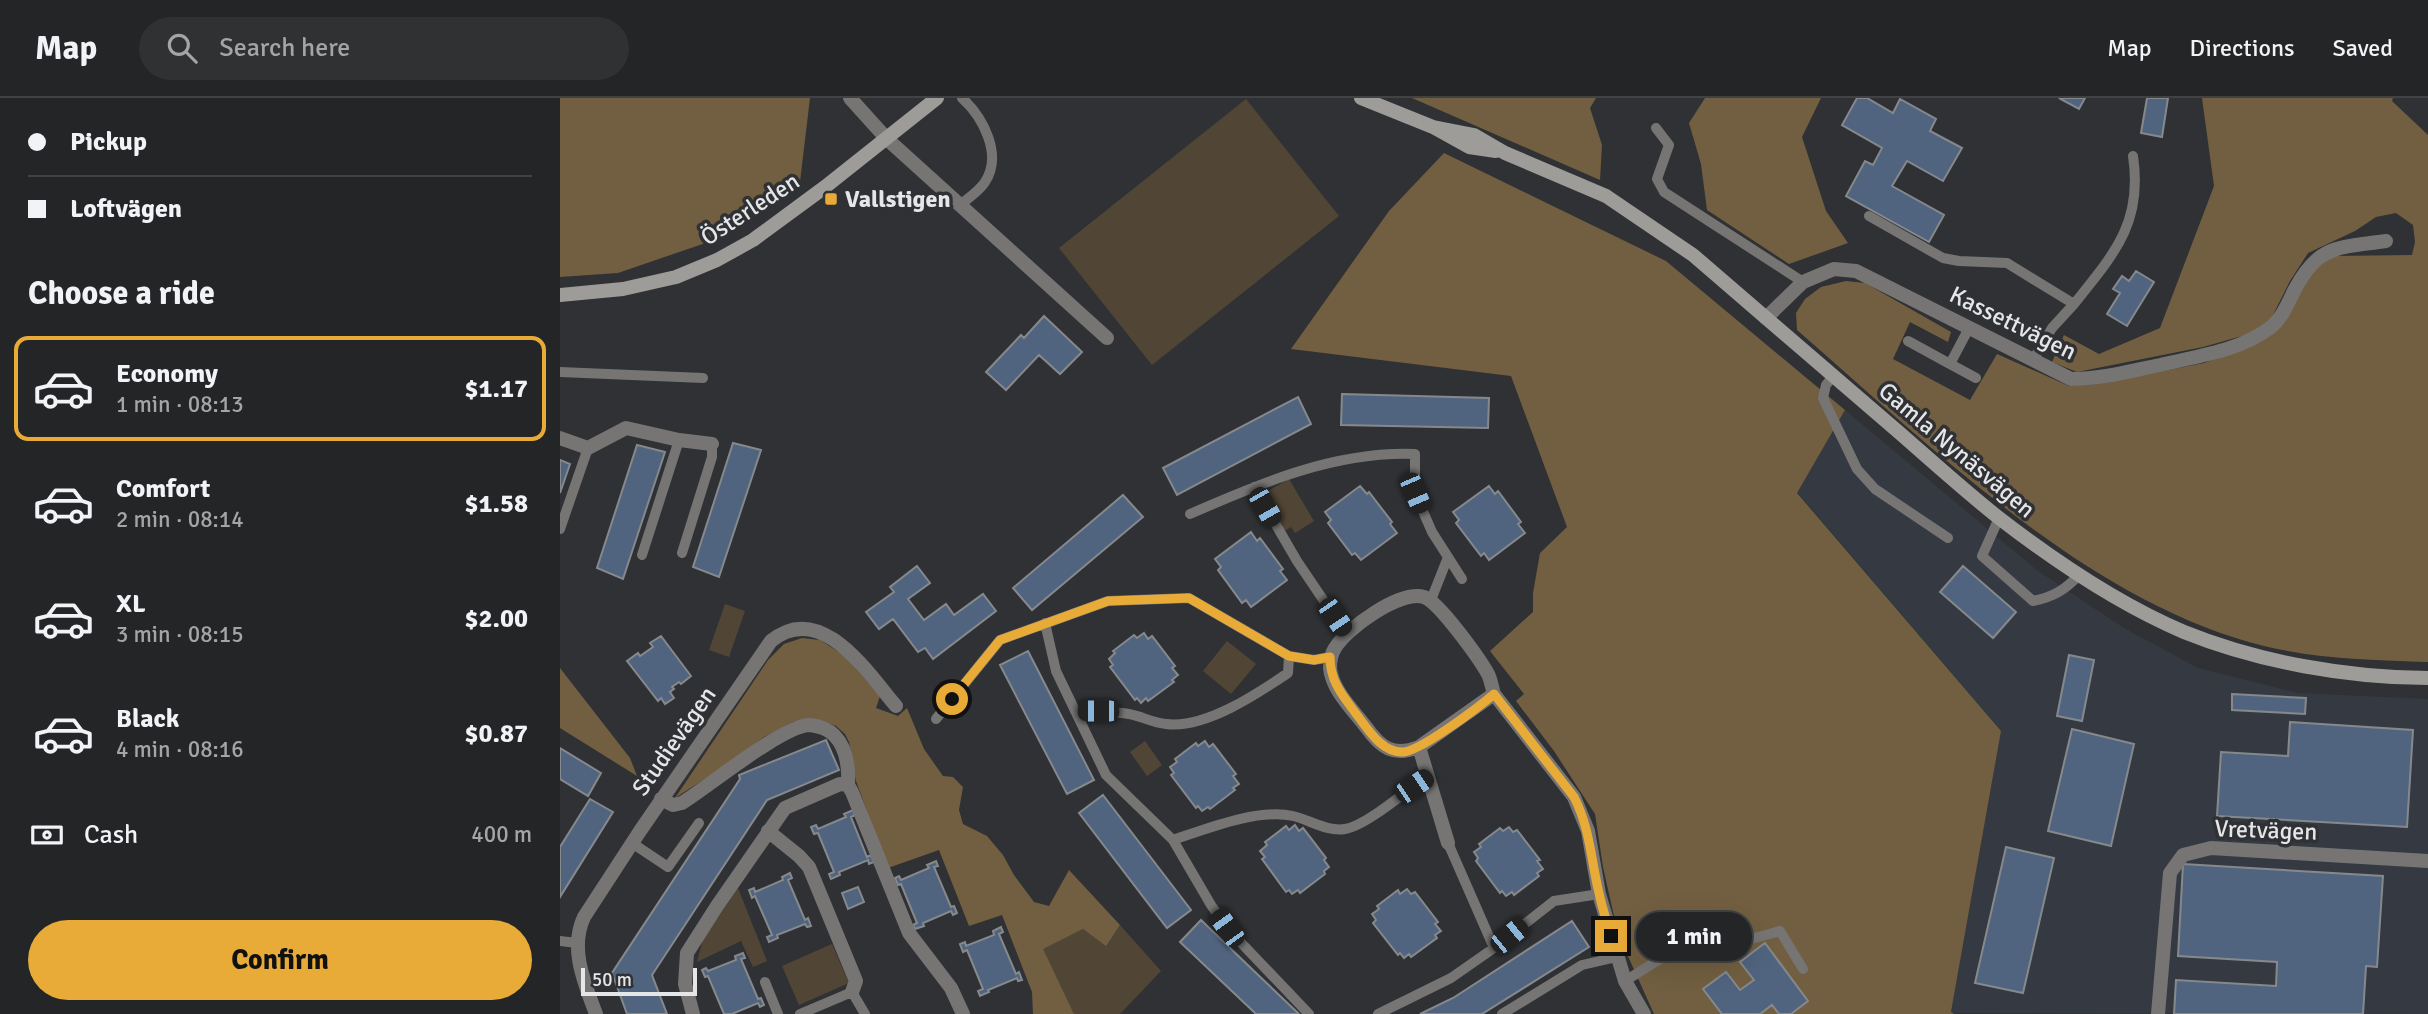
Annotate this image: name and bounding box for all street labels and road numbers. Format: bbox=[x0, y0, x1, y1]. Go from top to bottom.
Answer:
street label: Österleden bbox=[695, 166, 805, 252]
street label: Kassettvägen bbox=[1945, 279, 2081, 367]
street label: Gamla Nynäsvägen bbox=[1873, 376, 2041, 524]
street label: Studievägen bbox=[625, 681, 723, 801]
street label: Vretvägen bbox=[2214, 813, 2318, 847]

